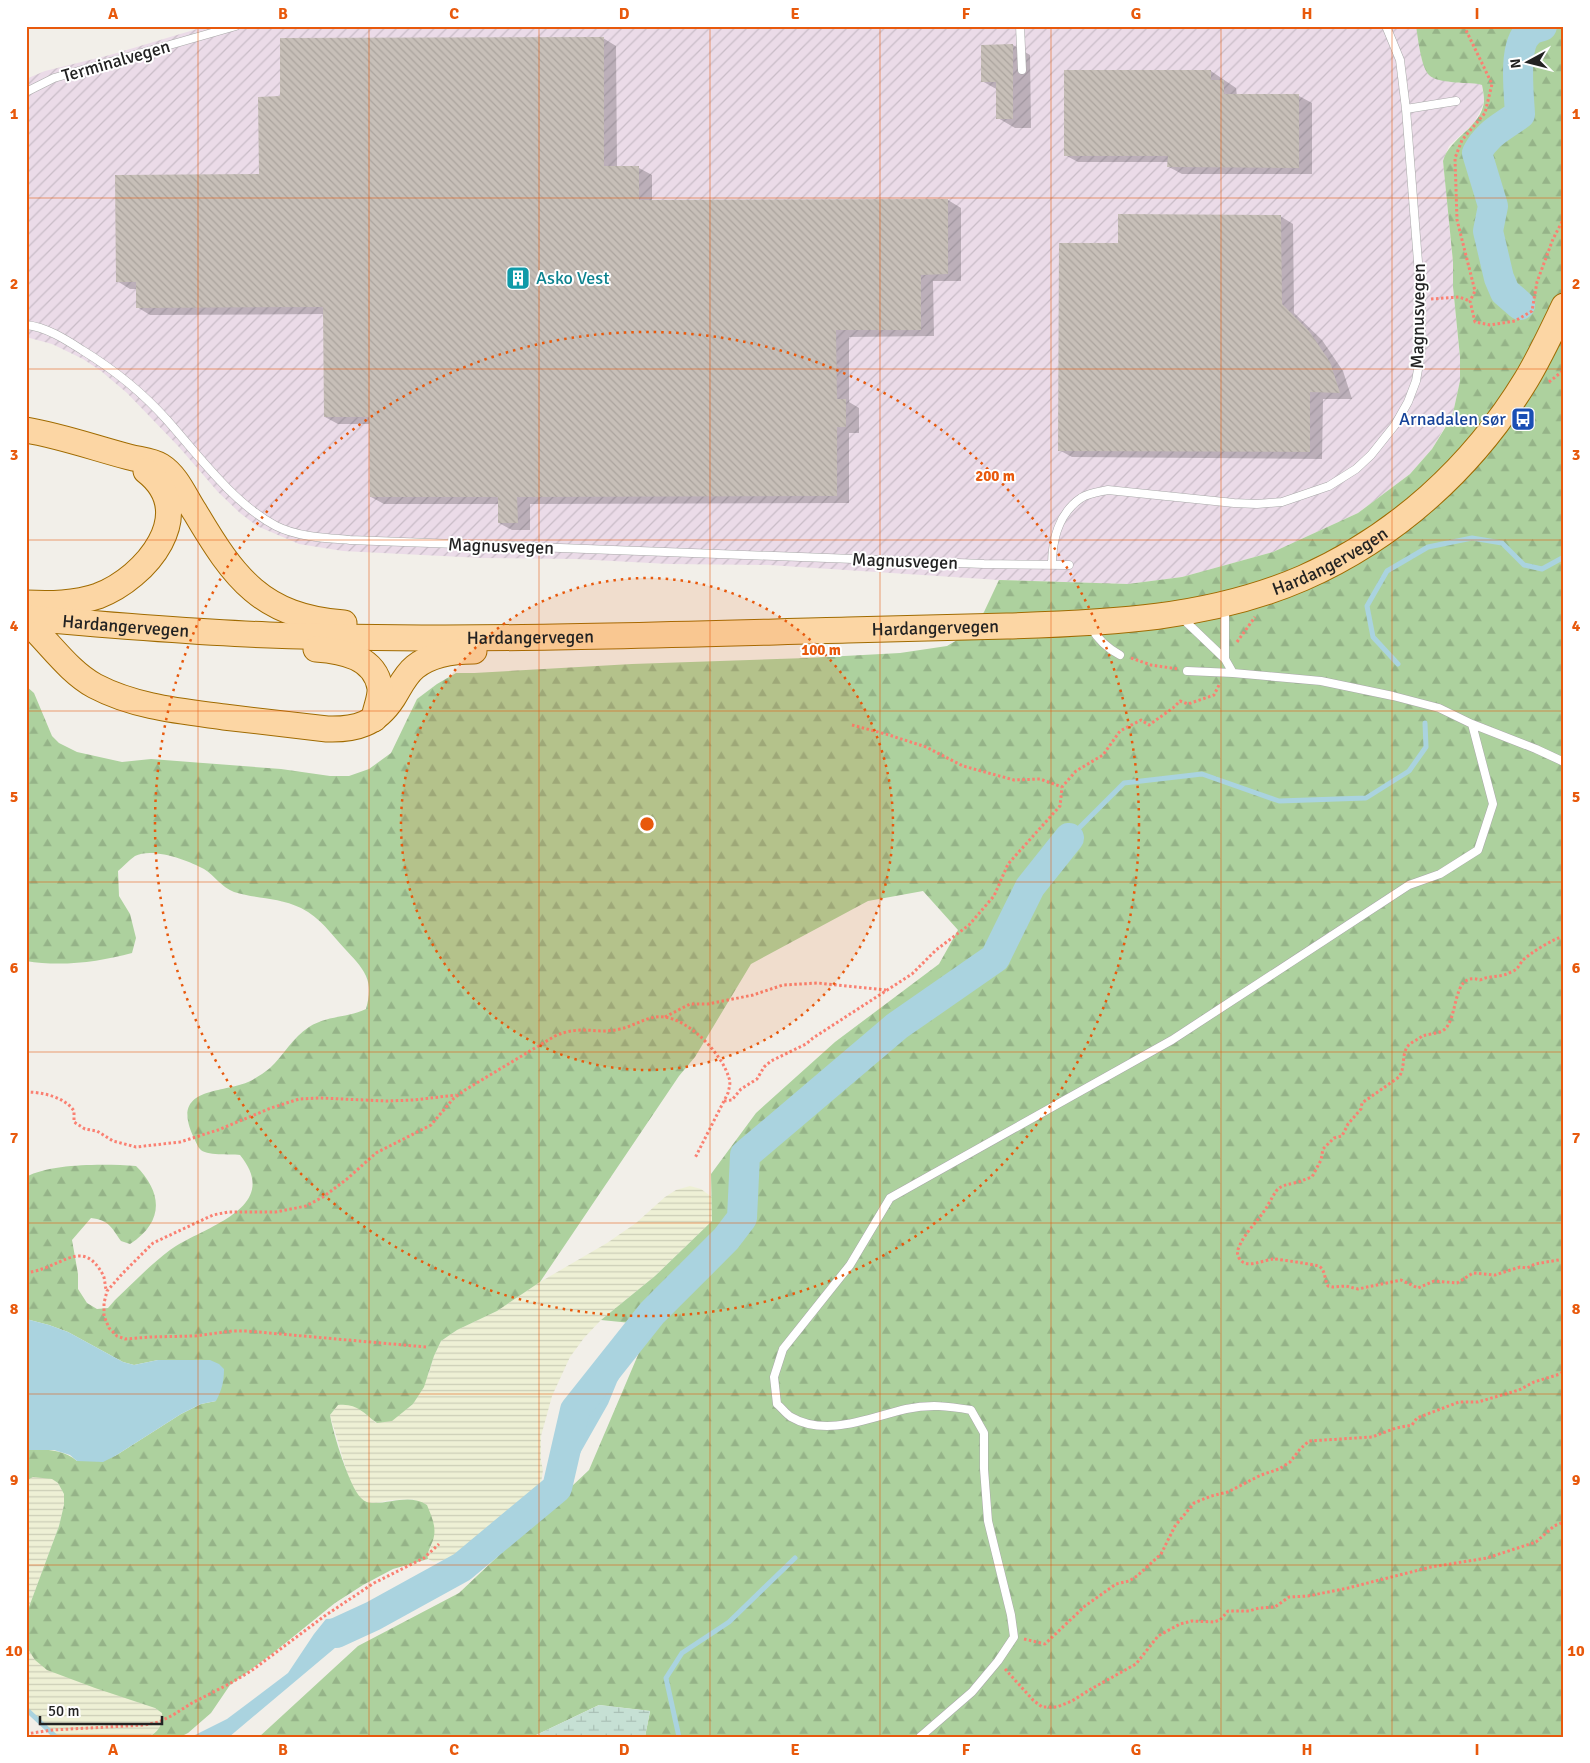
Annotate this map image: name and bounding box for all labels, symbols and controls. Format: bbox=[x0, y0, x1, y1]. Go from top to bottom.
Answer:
text: A bbox=[108, 4, 119, 24]
text: B bbox=[278, 4, 288, 24]
text: C bbox=[449, 4, 459, 24]
text: D bbox=[619, 4, 630, 24]
text: E bbox=[790, 4, 800, 24]
text: F bbox=[962, 4, 971, 24]
text: G bbox=[1131, 4, 1141, 24]
text: H bbox=[1302, 4, 1312, 24]
text: I bbox=[1474, 4, 1480, 24]
street label: Terminalvegen bbox=[59, 35, 173, 87]
north arrow bbox=[1502, 38, 1552, 88]
text: N bbox=[1507, 58, 1525, 69]
text: 1 bbox=[10, 104, 19, 124]
text: 1 bbox=[1572, 104, 1581, 124]
street label: Magnusvegen bbox=[1406, 263, 1430, 369]
building icon: Asko Vest bbox=[505, 265, 531, 291]
place label: Asko Vest bbox=[536, 267, 610, 289]
text: 2 bbox=[10, 274, 18, 294]
text: 2 bbox=[1572, 274, 1580, 294]
bus stop icon: Arnadalen sør bbox=[1510, 406, 1536, 432]
place label: Arnadalen sør bbox=[1399, 408, 1506, 430]
text: 3 bbox=[10, 445, 18, 465]
text: 3 bbox=[1572, 445, 1580, 465]
text: 200 m bbox=[975, 467, 1015, 485]
street label: Hardangervegen bbox=[1269, 522, 1392, 600]
street label: Magnusvegen bbox=[448, 533, 554, 559]
street label: Magnusvegen bbox=[852, 548, 958, 574]
street label: Hardangervegen bbox=[61, 610, 190, 642]
street label: Hardangervegen bbox=[871, 615, 999, 640]
text: 4 bbox=[10, 616, 19, 636]
text: 4 bbox=[1572, 616, 1581, 636]
street label: Hardangervegen bbox=[467, 625, 594, 649]
text: 100 m bbox=[801, 641, 841, 659]
text: 5 bbox=[10, 787, 18, 807]
text: 5 bbox=[1572, 787, 1580, 807]
centre of rings bbox=[638, 815, 656, 833]
text: 6 bbox=[10, 958, 19, 978]
text: 6 bbox=[1572, 958, 1581, 978]
text: 7 bbox=[10, 1128, 19, 1148]
text: 7 bbox=[1572, 1128, 1581, 1148]
text: 8 bbox=[10, 1299, 19, 1319]
text: 8 bbox=[1572, 1299, 1581, 1319]
text: 9 bbox=[10, 1470, 19, 1490]
text: 9 bbox=[1572, 1470, 1581, 1490]
text: 10 bbox=[5, 1641, 23, 1661]
text: 10 bbox=[1567, 1641, 1585, 1661]
scale bar bbox=[40, 1693, 162, 1725]
text: 50 m bbox=[48, 1702, 79, 1720]
text: A bbox=[108, 1740, 119, 1760]
text: B bbox=[278, 1740, 288, 1760]
text: C bbox=[449, 1740, 459, 1760]
text: D bbox=[619, 1740, 630, 1760]
text: E bbox=[790, 1740, 800, 1760]
text: F bbox=[962, 1740, 971, 1760]
text: G bbox=[1131, 1740, 1141, 1760]
text: H bbox=[1302, 1740, 1312, 1760]
text: I bbox=[1474, 1740, 1480, 1760]

